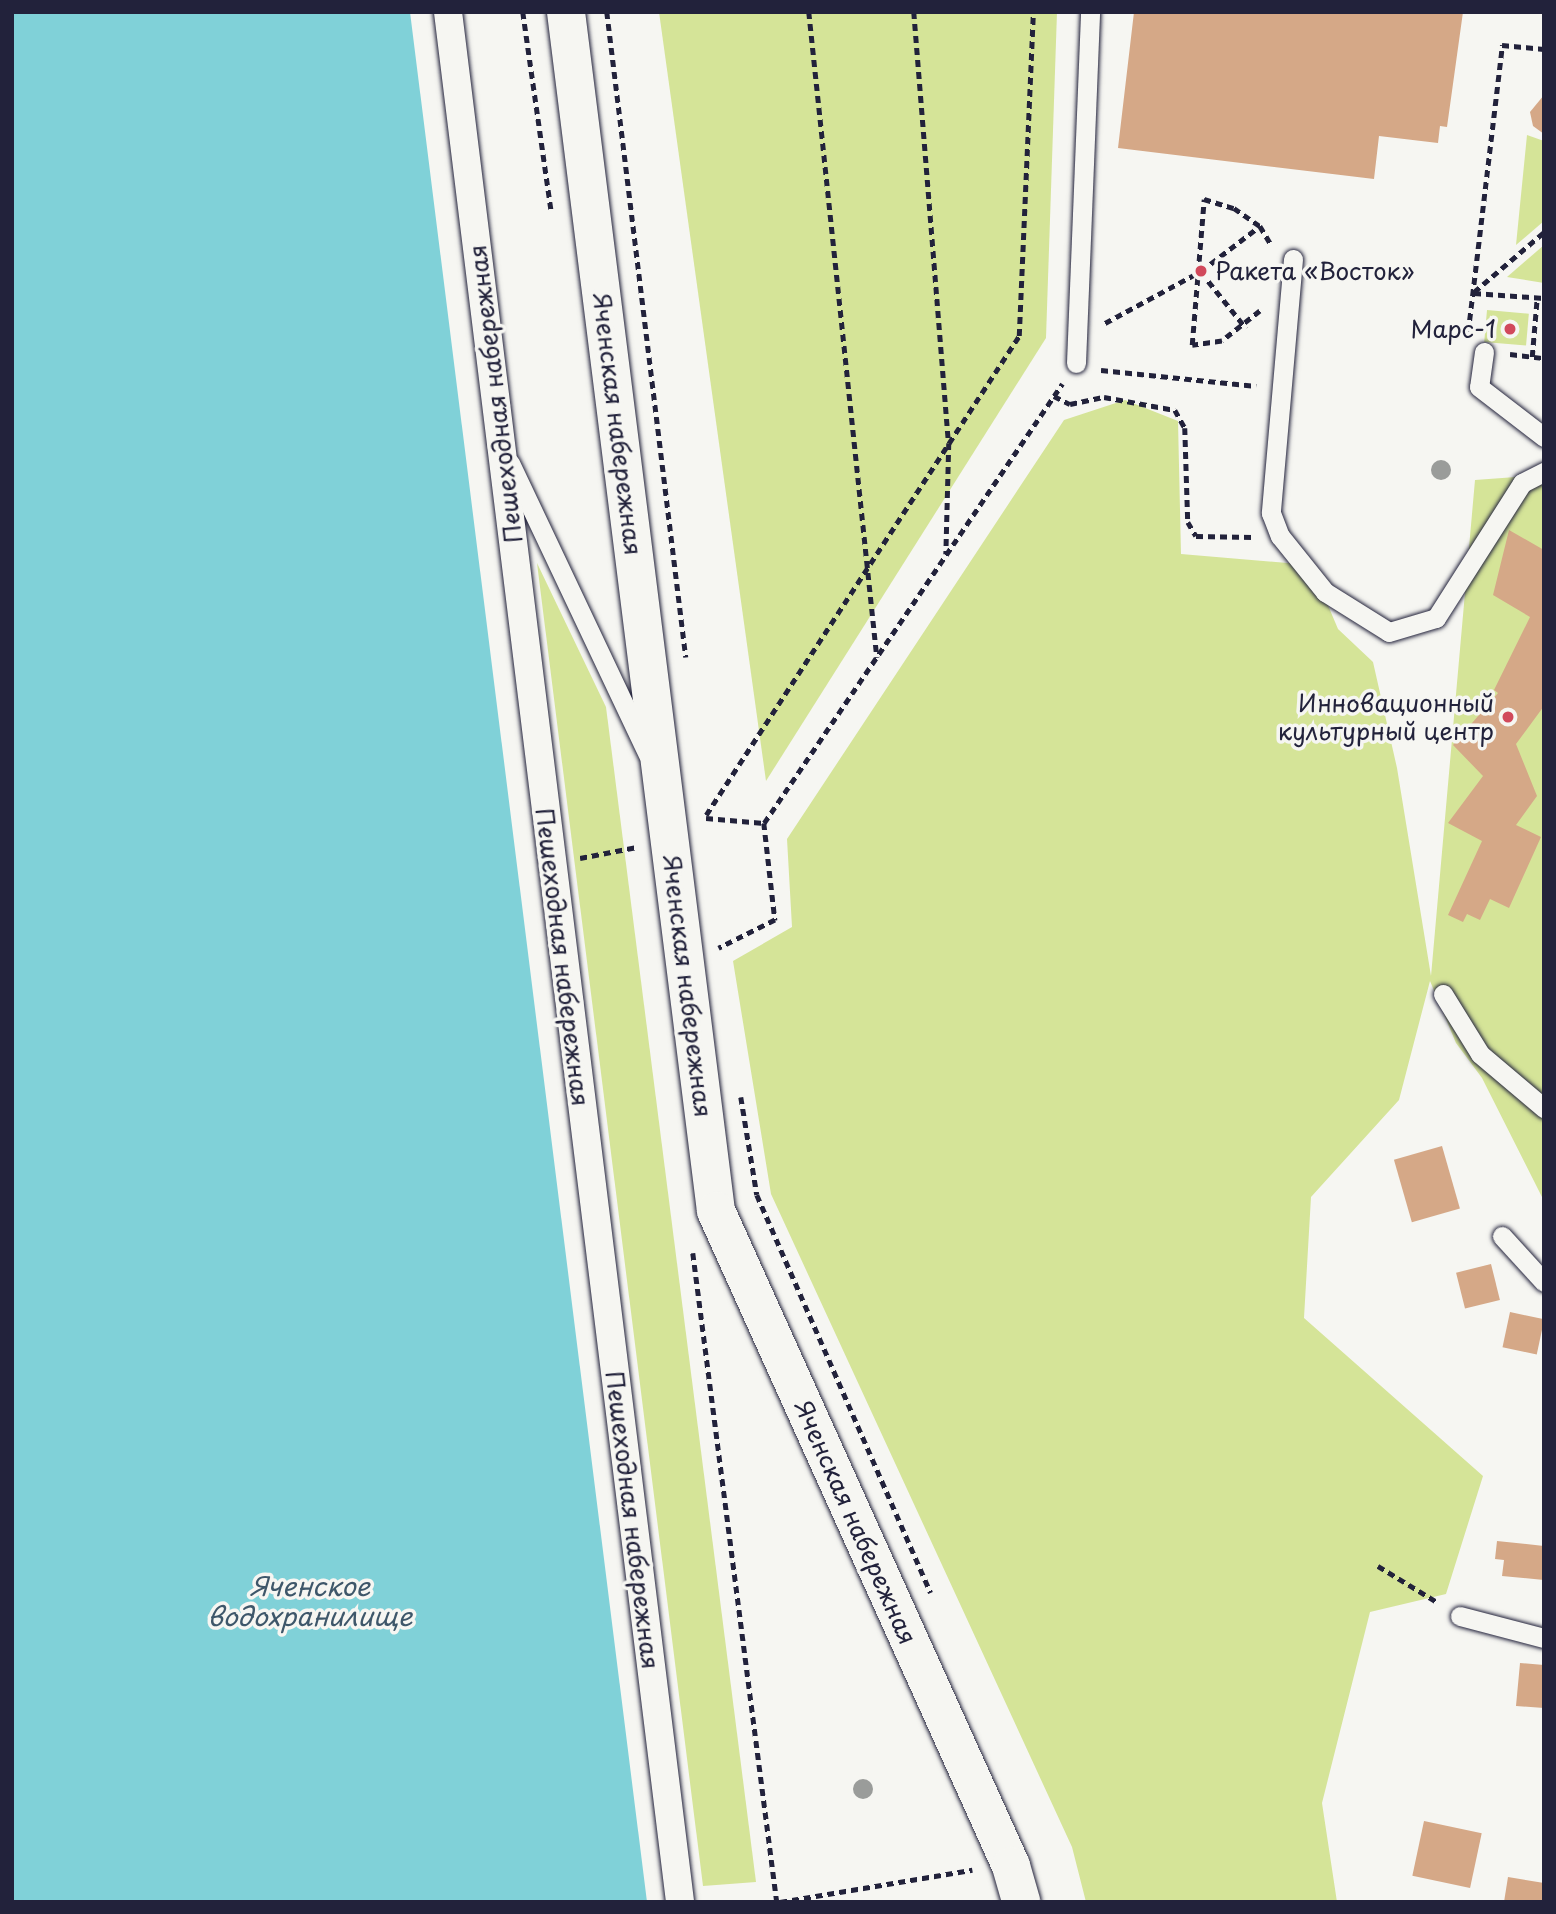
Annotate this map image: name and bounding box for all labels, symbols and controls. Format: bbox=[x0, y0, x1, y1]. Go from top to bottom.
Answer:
street label: Пешеходная набережная bbox=[462, 243, 528, 545]
place label: Ракета «Восток» bbox=[1215, 257, 1414, 285]
marker: Ракета «Восток» bbox=[1193, 263, 1209, 279]
street label: Яченская набережная bbox=[588, 291, 648, 557]
place label: Марс-1 bbox=[1411, 315, 1496, 343]
marker: Марс-1 bbox=[1502, 321, 1518, 337]
place label: Инновационный культурный центр bbox=[1277, 689, 1494, 745]
marker: Инновационный культурный центр bbox=[1500, 709, 1516, 725]
street label: Пешеходная набережная bbox=[530, 806, 596, 1108]
street label: Яченская набережная bbox=[658, 853, 718, 1119]
street label: Пешеходная набережная bbox=[600, 1369, 666, 1671]
street label: Яченская набережная bbox=[789, 1395, 923, 1649]
water label: Яченское водохранилище bbox=[207, 1570, 413, 1632]

